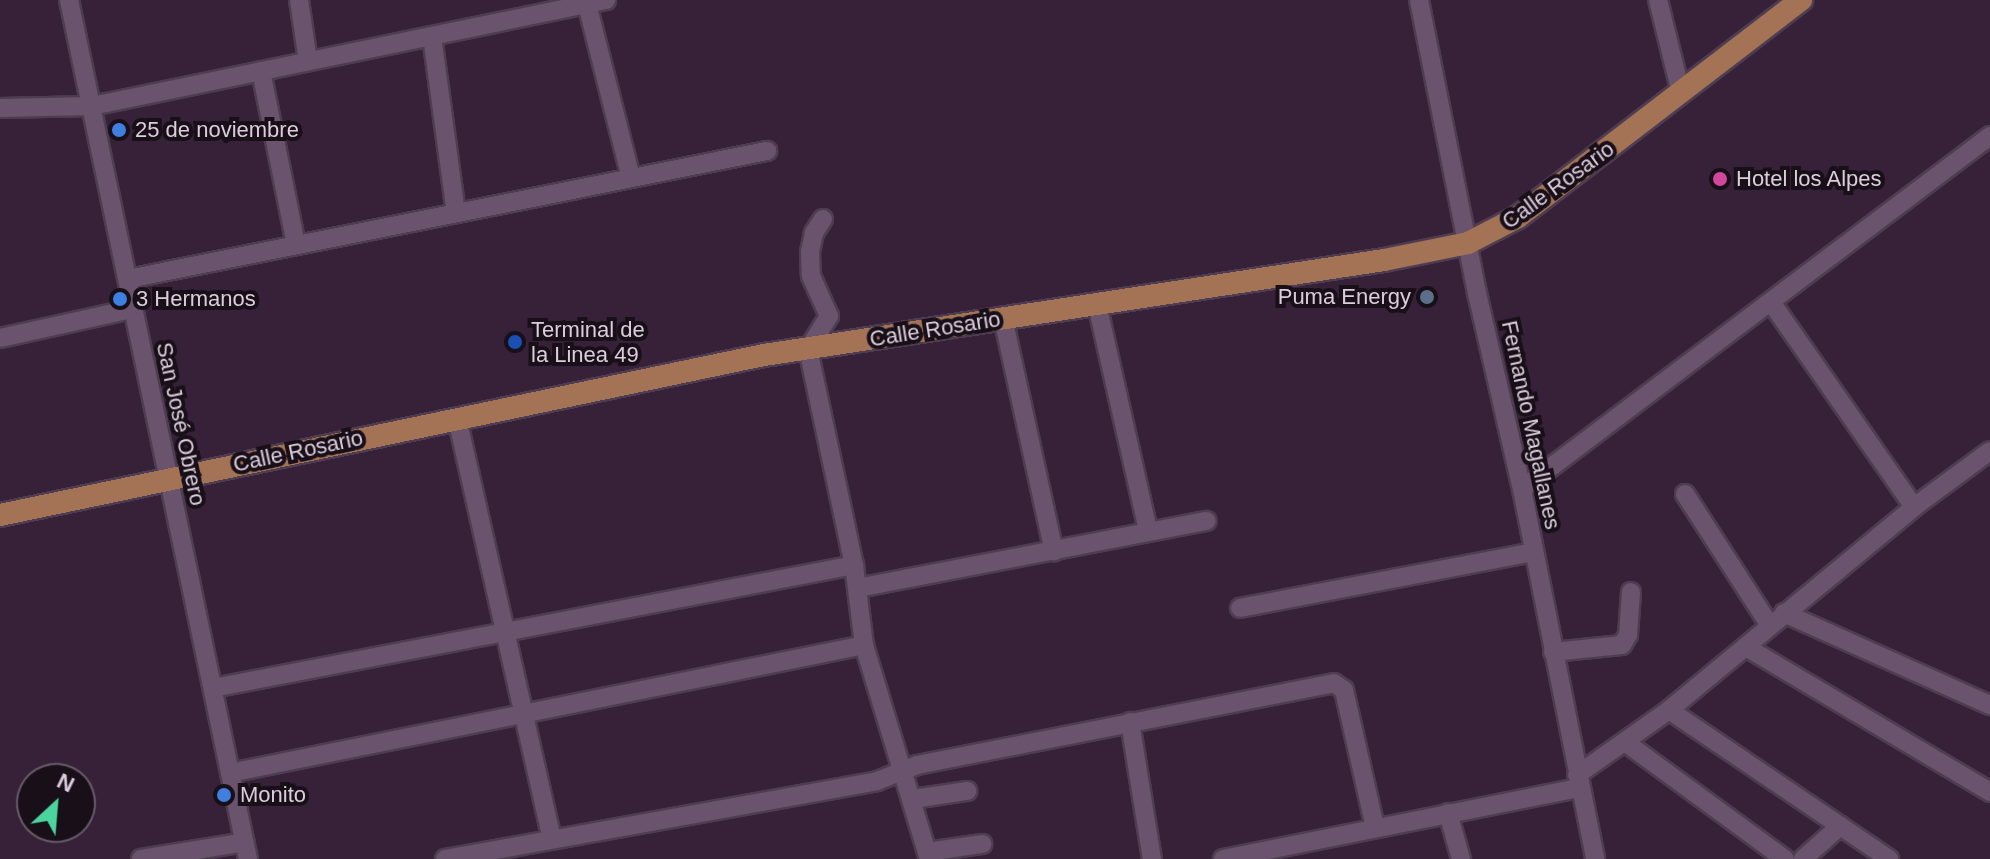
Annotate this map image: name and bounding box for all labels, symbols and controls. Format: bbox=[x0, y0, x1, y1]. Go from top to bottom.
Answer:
place label: 25 de noviembre bbox=[135, 117, 299, 143]
marker: 25 de noviembre bbox=[110, 121, 128, 139]
street label: Calle Rosario bbox=[1497, 136, 1619, 234]
place label: Hotel los Alpes bbox=[1736, 166, 1883, 192]
marker: Hotel los Alpes bbox=[1711, 170, 1729, 188]
place label: Puma Energy bbox=[1278, 284, 1411, 310]
place label: 3 Hermanos bbox=[136, 286, 256, 312]
marker: Puma Energy bbox=[1418, 288, 1436, 306]
marker: 3 Hermanos bbox=[111, 290, 129, 308]
street label: Calle Rosario bbox=[868, 306, 1002, 352]
place label: Terminal de la Linea 49 bbox=[531, 316, 645, 368]
street label: Fernando Magallanes bbox=[1496, 318, 1566, 532]
marker: Terminal de la Linea 49 bbox=[506, 333, 524, 351]
street label: San José Obrero bbox=[151, 340, 211, 508]
street label: Calle Rosario bbox=[231, 424, 365, 478]
north arrow bbox=[16, 763, 96, 843]
text: N bbox=[53, 768, 78, 797]
place label: Monito bbox=[240, 782, 306, 808]
marker: Monito bbox=[215, 786, 233, 804]

